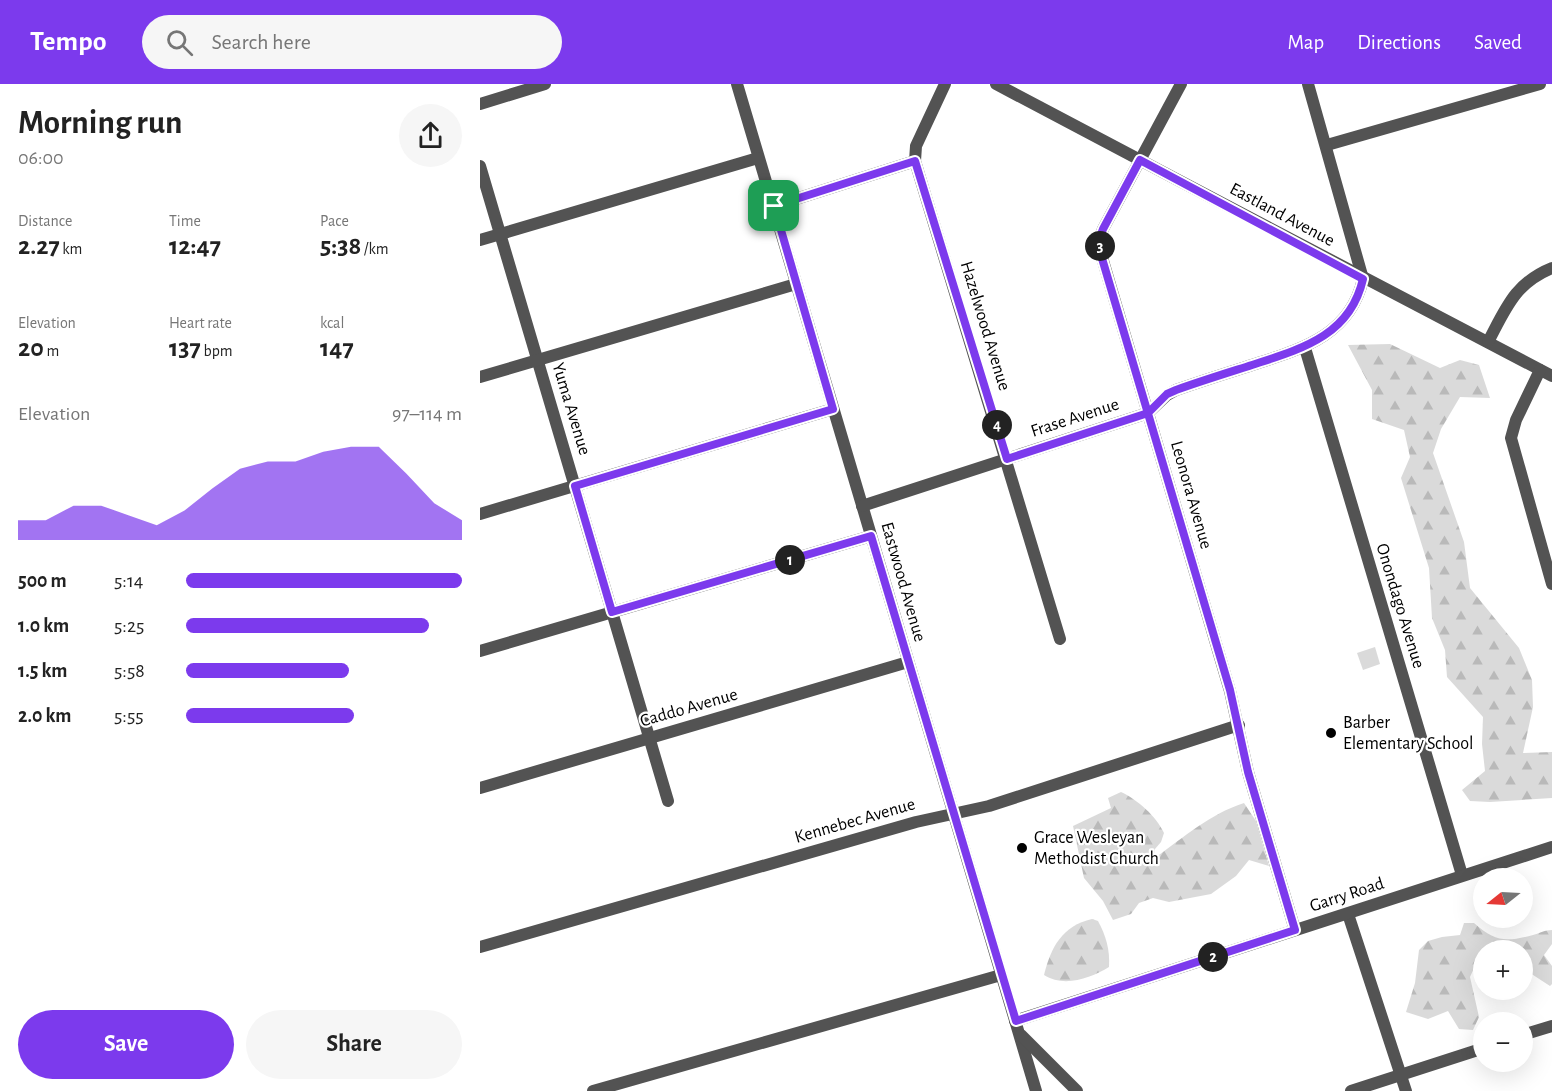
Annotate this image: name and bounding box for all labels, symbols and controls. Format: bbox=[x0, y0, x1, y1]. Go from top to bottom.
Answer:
search box bbox=[142, 15, 562, 69]
icon: search bbox=[163, 26, 196, 59]
text: Tempo bbox=[30, 28, 106, 56]
text: Search here bbox=[211, 31, 311, 53]
text: Map bbox=[1288, 32, 1324, 53]
text: Directions bbox=[1357, 32, 1441, 53]
text: Saved bbox=[1474, 32, 1522, 53]
button: share bbox=[399, 104, 462, 167]
text: Morning run bbox=[18, 107, 182, 140]
text: 06:00 bbox=[18, 148, 64, 168]
pin bbox=[748, 180, 799, 231]
street label: Eastland Avenue bbox=[1227, 180, 1337, 250]
icon: arrive bbox=[757, 189, 790, 222]
text: Distance bbox=[18, 213, 72, 229]
text: Time bbox=[169, 213, 201, 229]
text: Pace bbox=[320, 213, 349, 229]
pin: 3 bbox=[1085, 231, 1115, 261]
text: 2.27 bbox=[18, 233, 60, 259]
text: 12:47 bbox=[169, 233, 221, 259]
text: 5:38 bbox=[320, 233, 361, 259]
text: 3 bbox=[1097, 238, 1103, 254]
text: km bbox=[60, 241, 82, 257]
text: /km bbox=[361, 241, 389, 257]
street label: Hazelwood Avenue bbox=[957, 259, 1013, 393]
text: Elevation bbox=[18, 315, 76, 331]
text: Heart rate bbox=[169, 315, 232, 331]
text: kcal bbox=[320, 315, 344, 331]
text: 20 bbox=[18, 335, 44, 361]
text: 137 bbox=[169, 335, 201, 361]
text: 147 bbox=[320, 335, 354, 361]
text: m bbox=[44, 343, 59, 359]
text: bpm bbox=[201, 343, 232, 359]
street label: Yuma Avenue bbox=[548, 361, 594, 457]
street label: Frase Avenue bbox=[1029, 395, 1121, 441]
text: Elevation bbox=[18, 404, 90, 424]
text: 97–114 m bbox=[392, 404, 462, 424]
pin: 4 bbox=[982, 410, 1012, 440]
text: 4 bbox=[993, 417, 1001, 433]
street label: Leonora Avenue bbox=[1167, 439, 1215, 551]
street label: Eastwood Avenue bbox=[877, 520, 929, 644]
street label: Onondago Avenue bbox=[1372, 542, 1428, 670]
pin: 1 bbox=[775, 545, 805, 575]
text: 1 bbox=[787, 552, 793, 568]
text: 500 m bbox=[18, 571, 67, 591]
text: 5:14 bbox=[114, 571, 143, 591]
text: 1.0 km bbox=[18, 616, 69, 636]
text: 5:25 bbox=[114, 616, 144, 636]
text: 1.5 km bbox=[18, 661, 67, 681]
text: 5:58 bbox=[114, 661, 145, 681]
street label: Caddo Avenue bbox=[638, 685, 740, 731]
text: 2.0 km bbox=[18, 706, 71, 726]
text: 5:55 bbox=[114, 706, 144, 726]
place label: Barber Elementary School bbox=[1343, 714, 1474, 753]
marker: Barber Elementary School bbox=[1324, 726, 1338, 740]
street label: Kennebec Avenue bbox=[793, 795, 917, 847]
place label: Grace Wesleyan Methodist Church bbox=[1034, 829, 1159, 868]
marker: Grace Wesleyan Methodist Church bbox=[1015, 841, 1029, 855]
north arrow bbox=[1473, 868, 1533, 928]
map controls bbox=[1473, 868, 1533, 1072]
street label: Garry Road bbox=[1308, 875, 1386, 915]
button: + bbox=[1473, 940, 1533, 1000]
pin: 2 bbox=[1198, 942, 1228, 972]
text: 2 bbox=[1209, 949, 1217, 965]
button: Save bbox=[18, 1010, 234, 1079]
button: Share bbox=[246, 1010, 462, 1079]
button: − bbox=[1473, 1012, 1533, 1072]

